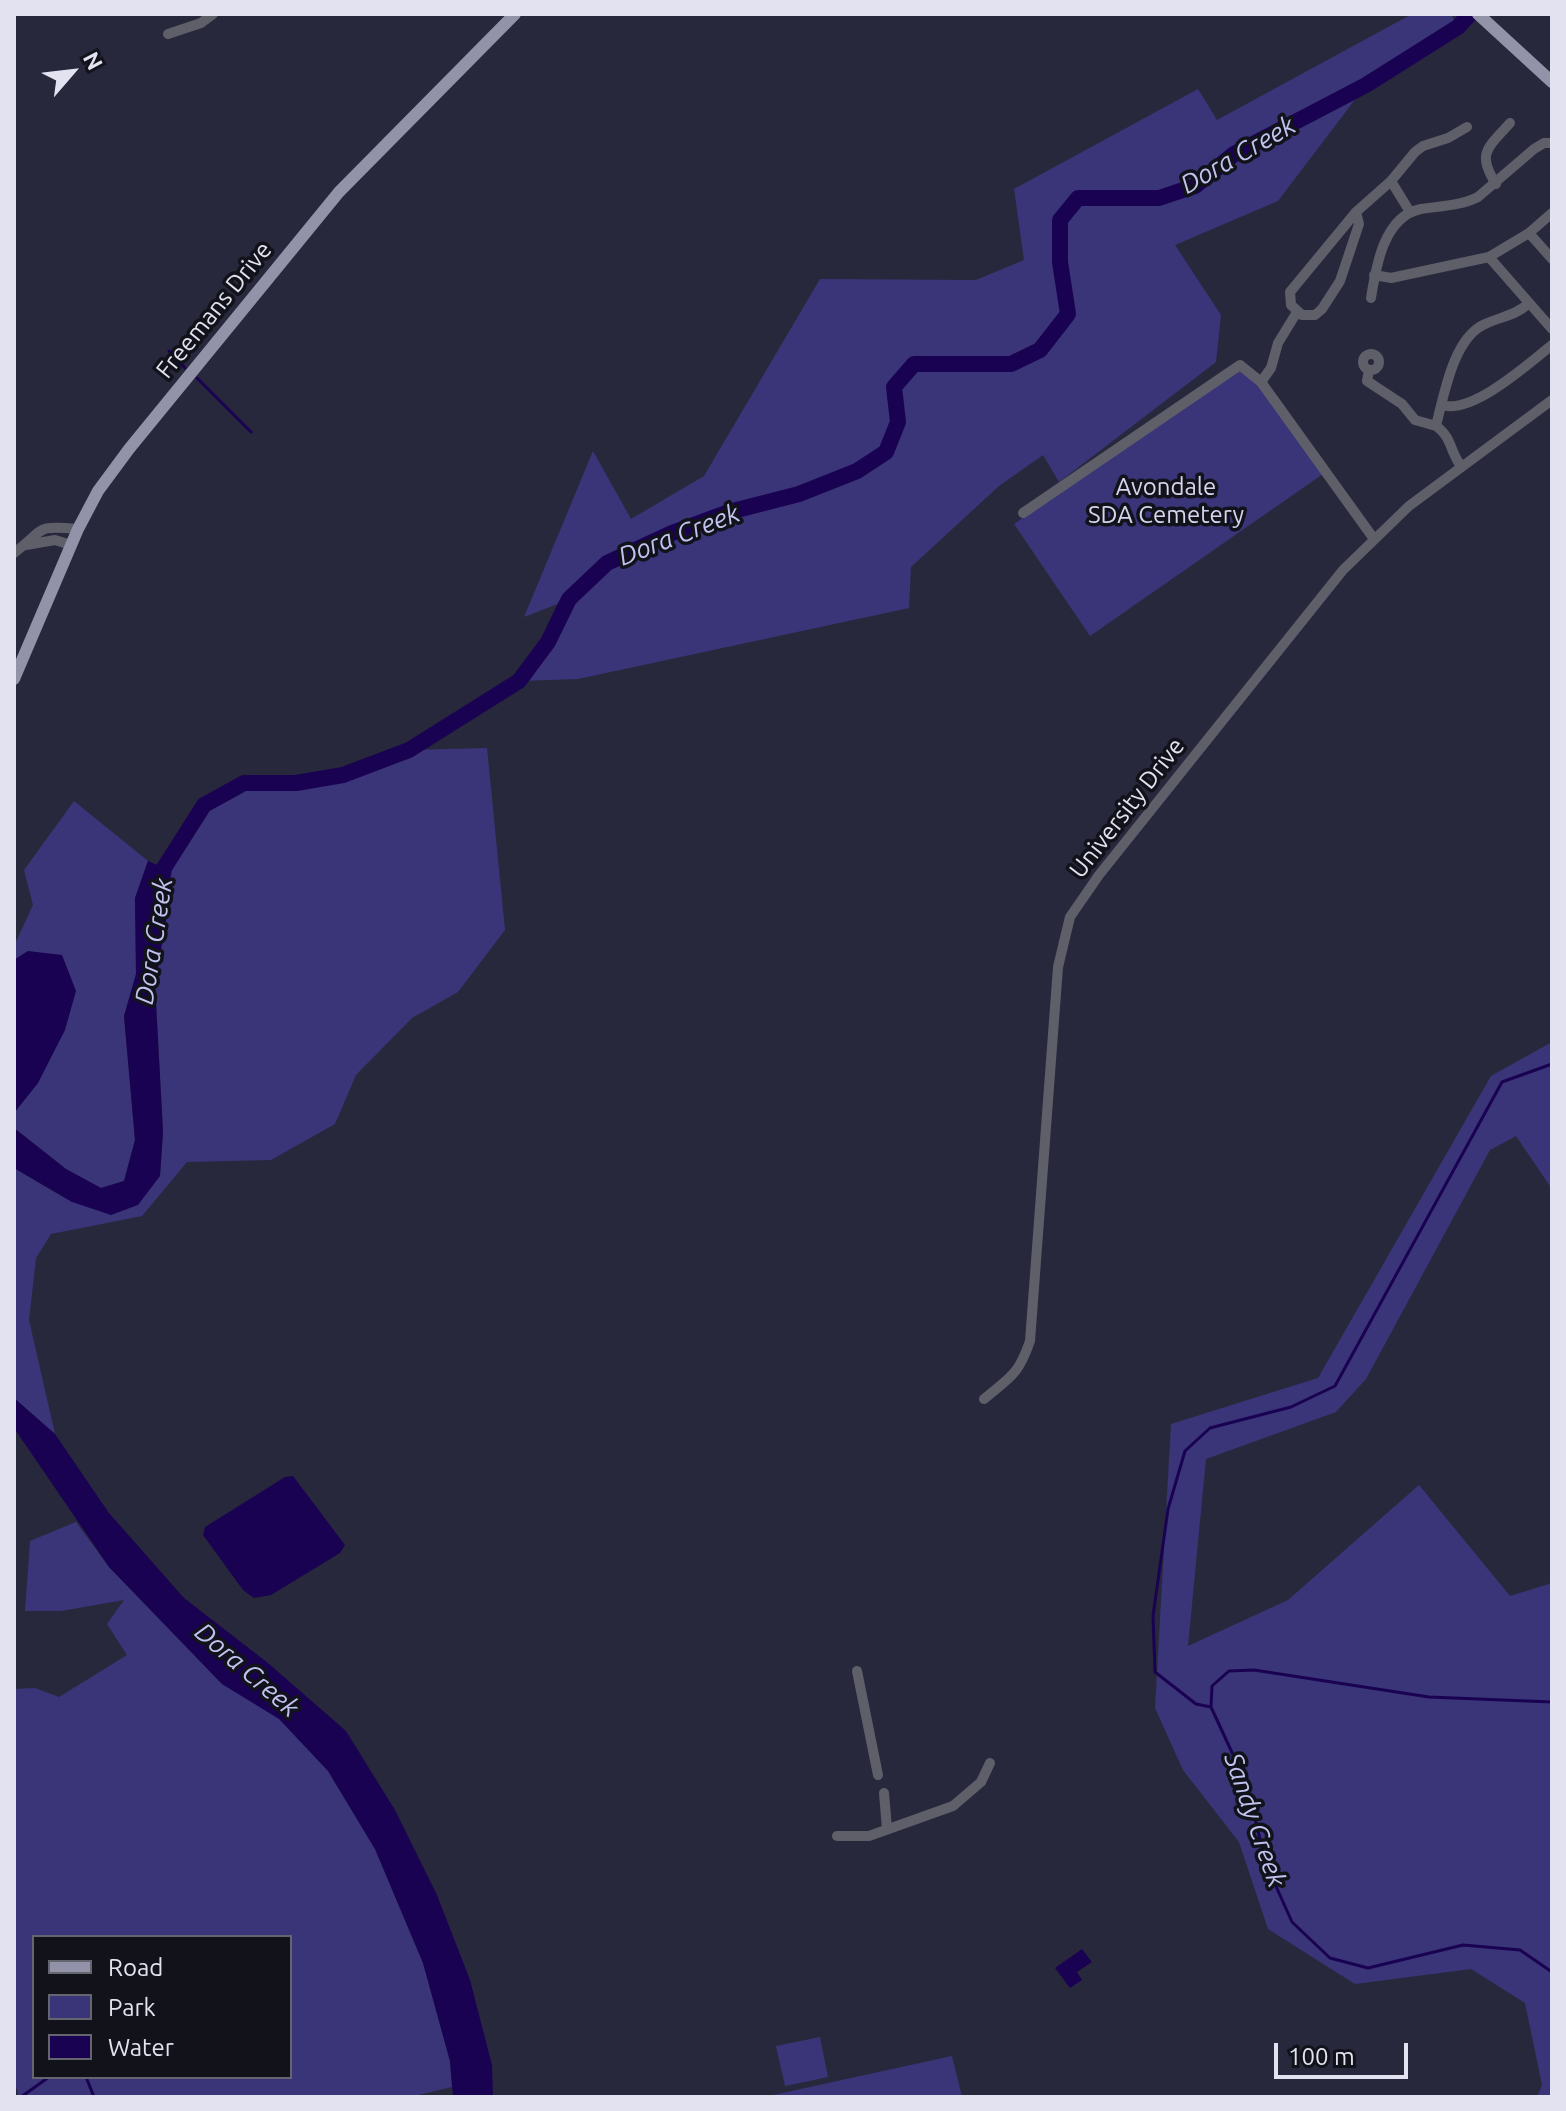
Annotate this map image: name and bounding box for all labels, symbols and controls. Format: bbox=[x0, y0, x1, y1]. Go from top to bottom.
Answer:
north arrow bbox=[32, 32, 112, 112]
text: N bbox=[79, 47, 109, 74]
water label: Dora Creek bbox=[1175, 110, 1301, 200]
street label: Freemans Drive bbox=[150, 236, 278, 384]
park label: Avondale SDA Cemetery bbox=[1088, 473, 1244, 529]
water label: Dora Creek bbox=[614, 498, 744, 572]
street label: University Drive bbox=[1064, 732, 1190, 884]
water label: Dora Creek bbox=[129, 875, 179, 1007]
water label: Dora Creek bbox=[189, 1616, 305, 1724]
water label: Sandy Creek bbox=[1217, 1749, 1293, 1891]
legend bbox=[32, 1935, 292, 2079]
text: Road bbox=[108, 1954, 163, 1981]
text: Park bbox=[108, 1994, 156, 2021]
scale bar bbox=[1278, 2027, 1412, 2077]
text: Water bbox=[108, 2034, 174, 2061]
text: 100 m bbox=[1288, 2043, 1355, 2070]

